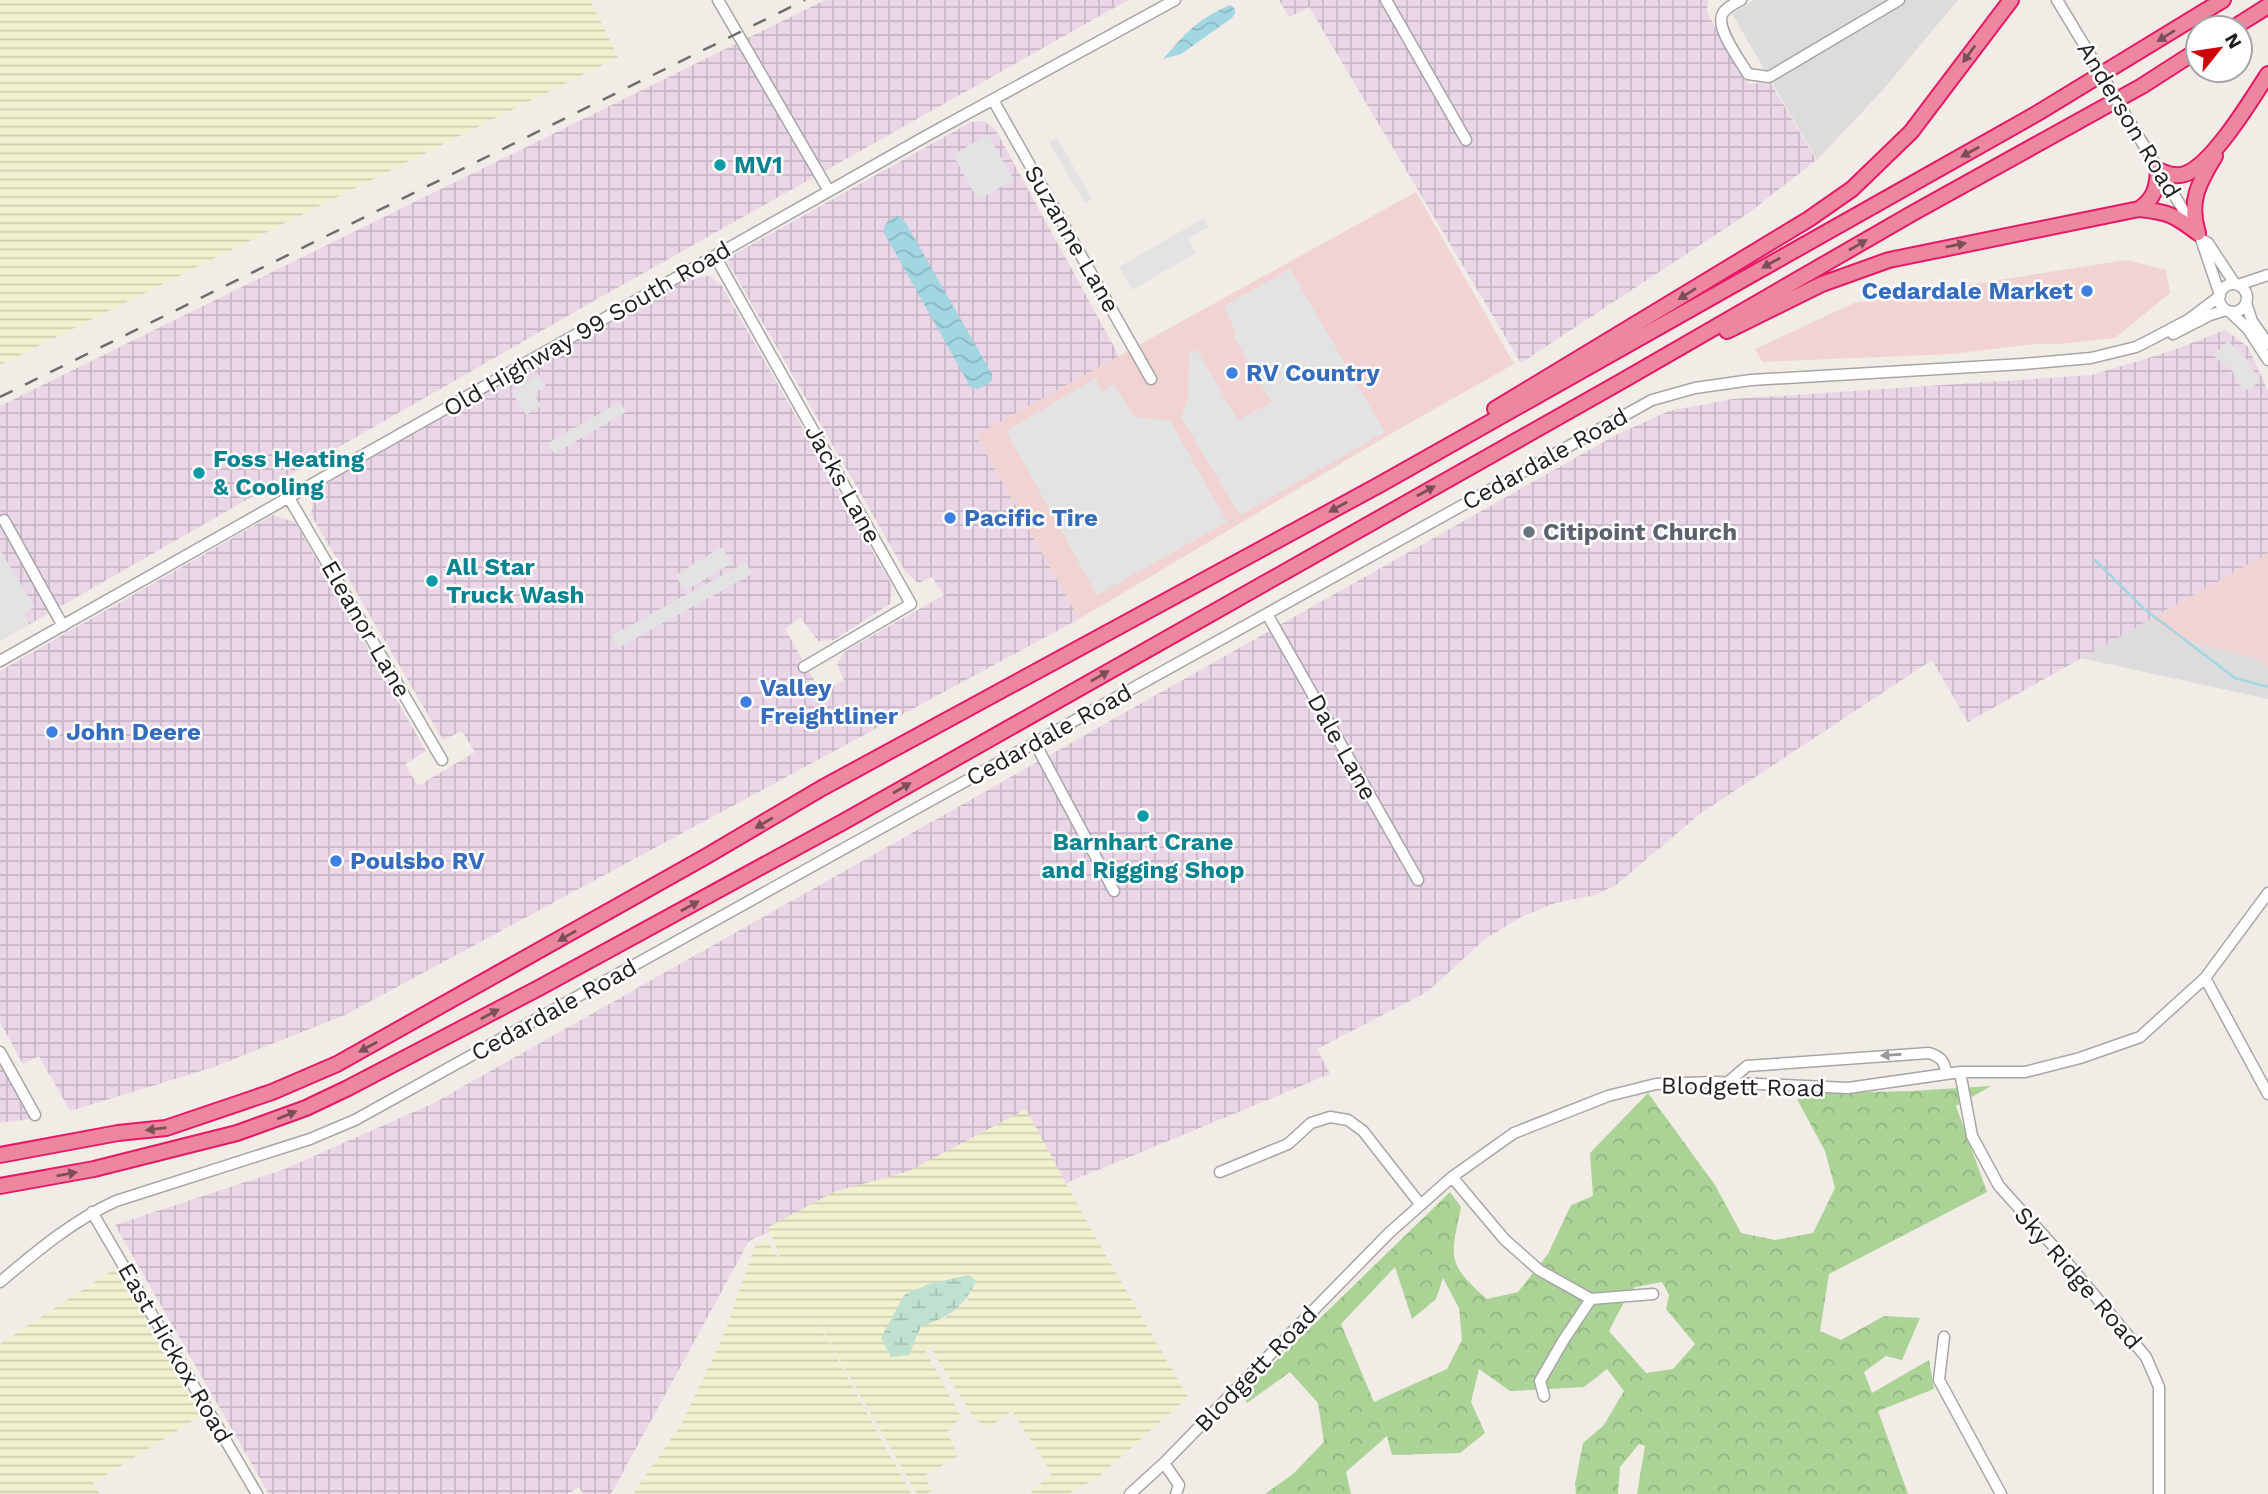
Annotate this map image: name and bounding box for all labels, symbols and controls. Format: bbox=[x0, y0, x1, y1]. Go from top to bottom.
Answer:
north arrow bbox=[2184, 14, 2254, 84]
text: N bbox=[2220, 29, 2247, 53]
one-way arrow bbox=[2156, 30, 2175, 43]
street label: Anderson Road bbox=[2071, 37, 2187, 203]
one-way arrow bbox=[1962, 45, 1976, 63]
one-way arrow bbox=[1960, 146, 1979, 158]
place label: MV1 bbox=[734, 151, 783, 179]
marker: MV1 bbox=[712, 157, 728, 173]
street label: Suzanne Lane bbox=[1019, 161, 1125, 317]
street label: Old Highway 99 South Road bbox=[439, 235, 735, 423]
one-way arrow bbox=[1848, 239, 1867, 251]
one-way arrow bbox=[1945, 240, 1967, 251]
one-way arrow bbox=[1762, 257, 1781, 269]
place label: Cedardale Market bbox=[1862, 277, 2074, 305]
marker: Cedardale Market bbox=[2079, 283, 2095, 299]
one-way arrow bbox=[1678, 287, 1697, 300]
place label: RV Country bbox=[1246, 359, 1380, 387]
marker: RV Country bbox=[1224, 365, 1240, 381]
street label: Cedardale Road bbox=[1457, 402, 1633, 516]
street label: Jacks Lane bbox=[799, 420, 887, 548]
place label: Foss Heating & Cooling bbox=[213, 445, 365, 501]
marker: Foss Heating & Cooling bbox=[191, 465, 207, 481]
one-way arrow bbox=[1416, 485, 1435, 497]
one-way arrow bbox=[1328, 501, 1348, 513]
place label: Pacific Tire bbox=[964, 504, 1098, 532]
marker: Pacific Tire bbox=[942, 510, 958, 526]
place label: Citipoint Church bbox=[1543, 518, 1737, 546]
marker: Citipoint Church bbox=[1521, 524, 1537, 540]
place label: All Star Truck Wash bbox=[446, 553, 584, 609]
street label: Eleanor Lane bbox=[316, 556, 416, 702]
marker: All Star Truck Wash bbox=[424, 573, 440, 589]
one-way arrow bbox=[1090, 670, 1110, 682]
place label: Valley Freightliner bbox=[760, 674, 899, 730]
street label: Cedardale Road bbox=[961, 678, 1137, 792]
street label: Dale Lane bbox=[1301, 689, 1383, 805]
marker: Valley Freightliner bbox=[738, 694, 754, 710]
place label: John Deere bbox=[66, 718, 201, 746]
marker: John Deere bbox=[44, 724, 60, 740]
one-way arrow bbox=[893, 782, 912, 794]
marker: Barnhart Crane and Rigging Shop bbox=[1135, 808, 1151, 824]
one-way arrow bbox=[754, 816, 773, 829]
place label: Barnhart Crane and Rigging Shop bbox=[1041, 828, 1245, 884]
place label: Poulsbo RV bbox=[350, 847, 485, 875]
marker: Poulsbo RV bbox=[328, 853, 344, 869]
one-way arrow bbox=[680, 900, 700, 911]
one-way arrow bbox=[557, 930, 576, 942]
street label: Cedardale Road bbox=[466, 953, 642, 1067]
one-way arrow bbox=[480, 1008, 500, 1019]
one-way arrow bbox=[358, 1042, 378, 1053]
one-way arrow bbox=[1880, 1050, 1902, 1061]
street label: Blodgett Road bbox=[1661, 1072, 1825, 1102]
one-way arrow bbox=[276, 1110, 297, 1121]
one-way arrow bbox=[145, 1123, 167, 1134]
one-way arrow bbox=[56, 1168, 78, 1179]
street label: Sky Ridge Road bbox=[2009, 1201, 2147, 1355]
street label: East Hickox Road bbox=[112, 1258, 238, 1448]
street label: Blodgett Road bbox=[1189, 1300, 1323, 1438]

